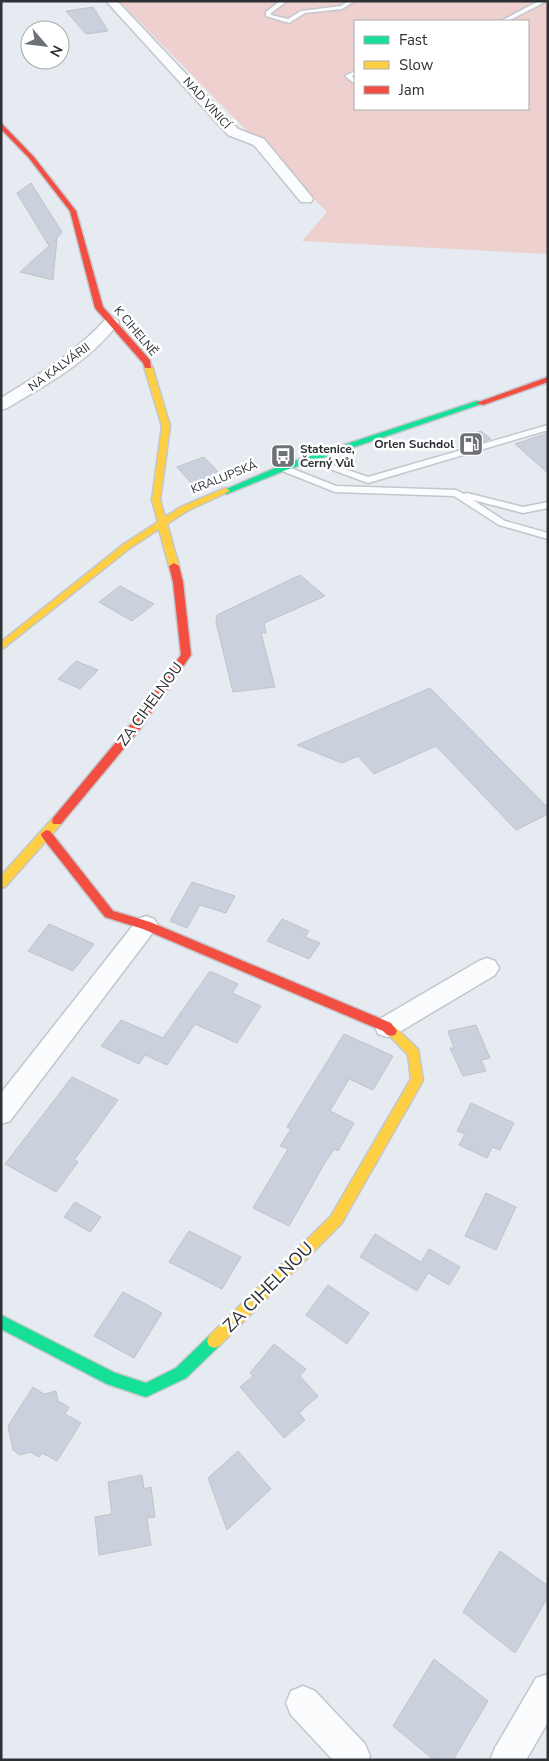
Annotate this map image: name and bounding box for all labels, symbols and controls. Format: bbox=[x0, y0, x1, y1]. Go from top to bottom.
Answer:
north arrow bbox=[20, 20, 70, 70]
legend bbox=[354, 20, 529, 110]
text: Fast bbox=[399, 30, 428, 50]
text: N bbox=[45, 42, 67, 60]
text: Slow bbox=[399, 55, 434, 75]
street label: NAD VINICÍ bbox=[180, 74, 235, 133]
text: Jam bbox=[398, 80, 425, 100]
street label: K CIHELNĚ bbox=[111, 303, 161, 359]
street label: NA KALVÁRII bbox=[25, 339, 93, 395]
fuel station icon: Orlen Suchdol bbox=[458, 431, 484, 457]
place label: Orlen Suchdol bbox=[374, 436, 454, 452]
place label: Statenice, Černý Vůl bbox=[300, 441, 355, 471]
bus stop icon: Statenice, Černý Vůl bbox=[270, 443, 296, 469]
street label: KRALUPSKÁ bbox=[189, 456, 260, 498]
street label: ZA CIHELNOU bbox=[113, 658, 187, 750]
street label: ZA CIHELNOU bbox=[217, 1236, 319, 1338]

